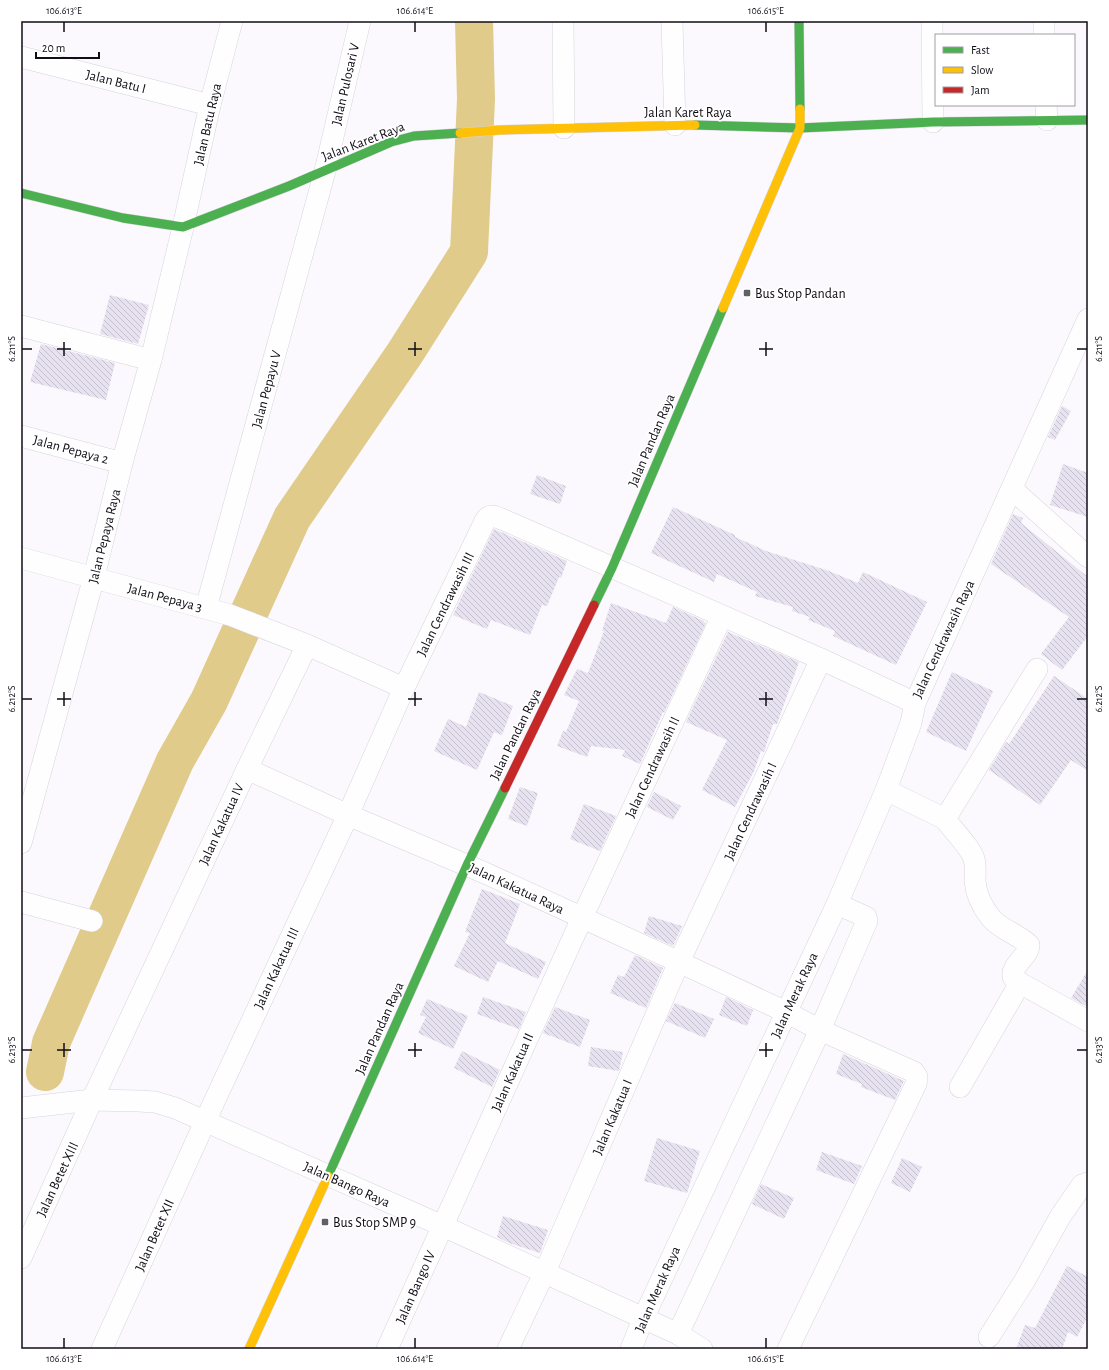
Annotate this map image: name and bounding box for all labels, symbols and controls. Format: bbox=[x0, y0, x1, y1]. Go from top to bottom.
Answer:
text: 106.613°E bbox=[46, 6, 82, 16]
text: 106.614°E bbox=[397, 6, 433, 16]
text: 106.615°E bbox=[748, 6, 784, 16]
scale bar bbox=[36, 34, 99, 60]
legend bbox=[935, 34, 1075, 106]
text: 20 m bbox=[42, 42, 65, 54]
street label: Jalan Pulosari V bbox=[330, 42, 362, 127]
text: Fast bbox=[971, 44, 990, 56]
text: Slow bbox=[971, 64, 993, 76]
street label: Jalan Batu I bbox=[84, 68, 147, 96]
street label: Jalan Batu Raya bbox=[192, 81, 224, 167]
text: Jam bbox=[971, 84, 990, 96]
street label: Jalan Karet Raya bbox=[644, 106, 732, 120]
street label: Jalan Karet Raya bbox=[320, 120, 407, 164]
place label: Bus Stop Pandan bbox=[755, 287, 846, 301]
marker: Bus Stop Pandan bbox=[742, 288, 752, 298]
text: 6.211°S bbox=[7, 336, 17, 362]
text: 6.211°S bbox=[1094, 336, 1104, 362]
street label: Jalan Pepayu V bbox=[250, 349, 284, 430]
street label: Jalan Pandan Raya bbox=[626, 391, 678, 489]
street label: Jalan Pepaya 2 bbox=[32, 433, 110, 467]
street label: Jalan Pepaya Raya bbox=[86, 487, 124, 585]
street label: Jalan Cendrawasih III bbox=[415, 550, 477, 659]
street label: Jalan Cendrawasih Raya bbox=[910, 578, 978, 701]
street label: Jalan Pepaya 3 bbox=[126, 581, 204, 615]
text: 6.212°S bbox=[7, 685, 17, 713]
text: 6.212°S bbox=[1094, 685, 1104, 713]
street label: Jalan Pandan Raya bbox=[488, 686, 544, 782]
street label: Jalan Cendrawasih II bbox=[623, 715, 682, 820]
street label: Jalan Cendrawasih I bbox=[722, 760, 780, 862]
street label: Jalan Kakatua IV bbox=[197, 781, 247, 867]
street label: Jalan Kakatua Raya bbox=[467, 861, 567, 917]
street label: Jalan Kakatua III bbox=[252, 926, 302, 1011]
street label: Jalan Merak Raya bbox=[769, 950, 821, 1040]
street label: Jalan Pandan Raya bbox=[353, 980, 407, 1077]
street label: Jalan Kakatua II bbox=[489, 1031, 536, 1114]
text: 6.213°S bbox=[7, 1036, 17, 1063]
text: 6.213°S bbox=[1094, 1036, 1104, 1063]
street label: Jalan Kakatua I bbox=[591, 1078, 635, 1157]
street label: Jalan Betet XIII bbox=[34, 1140, 81, 1219]
street label: Jalan Bango Raya bbox=[301, 1160, 392, 1210]
street label: Jalan Betet XII bbox=[133, 1197, 177, 1273]
place label: Bus Stop SMP 9 bbox=[333, 1216, 416, 1230]
marker: Bus Stop SMP 9 bbox=[320, 1217, 330, 1227]
street label: Jalan Merak Raya bbox=[633, 1244, 683, 1335]
street label: Jalan Bango IV bbox=[394, 1249, 438, 1326]
text: 106.613°E bbox=[46, 1354, 82, 1364]
text: 106.614°E bbox=[397, 1354, 433, 1364]
text: 106.615°E bbox=[748, 1354, 784, 1364]

